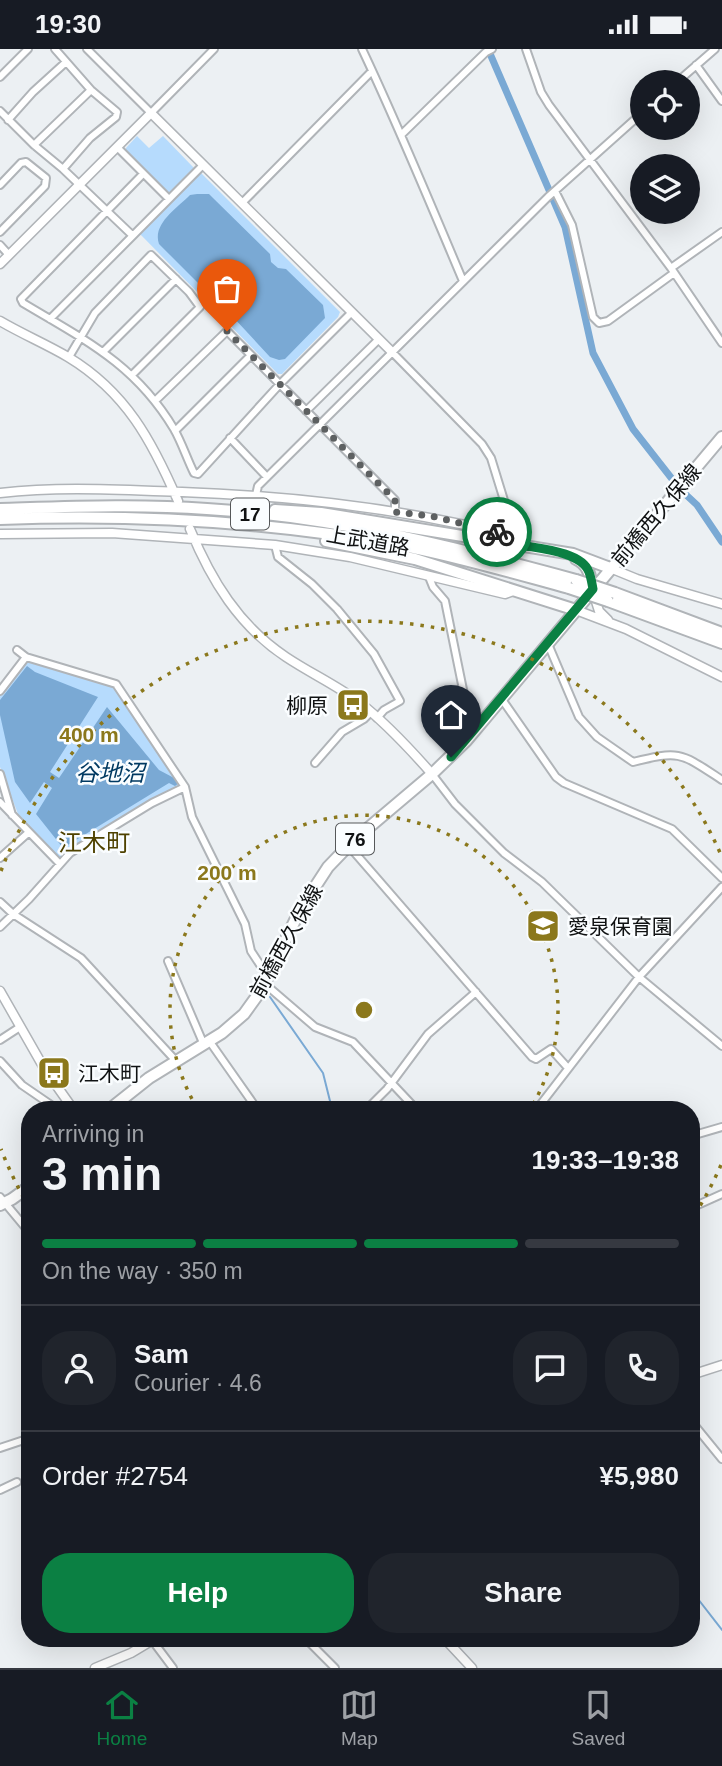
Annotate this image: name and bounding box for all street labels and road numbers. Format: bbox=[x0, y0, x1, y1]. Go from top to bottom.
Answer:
street label: 前橋西久保線 bbox=[607, 459, 705, 571]
road number: 17 bbox=[231, 499, 269, 529]
street label: 上武道路 bbox=[325, 522, 411, 560]
road number: 76 bbox=[336, 824, 374, 855]
street label: 前橋西久保線 bbox=[245, 880, 327, 1002]

